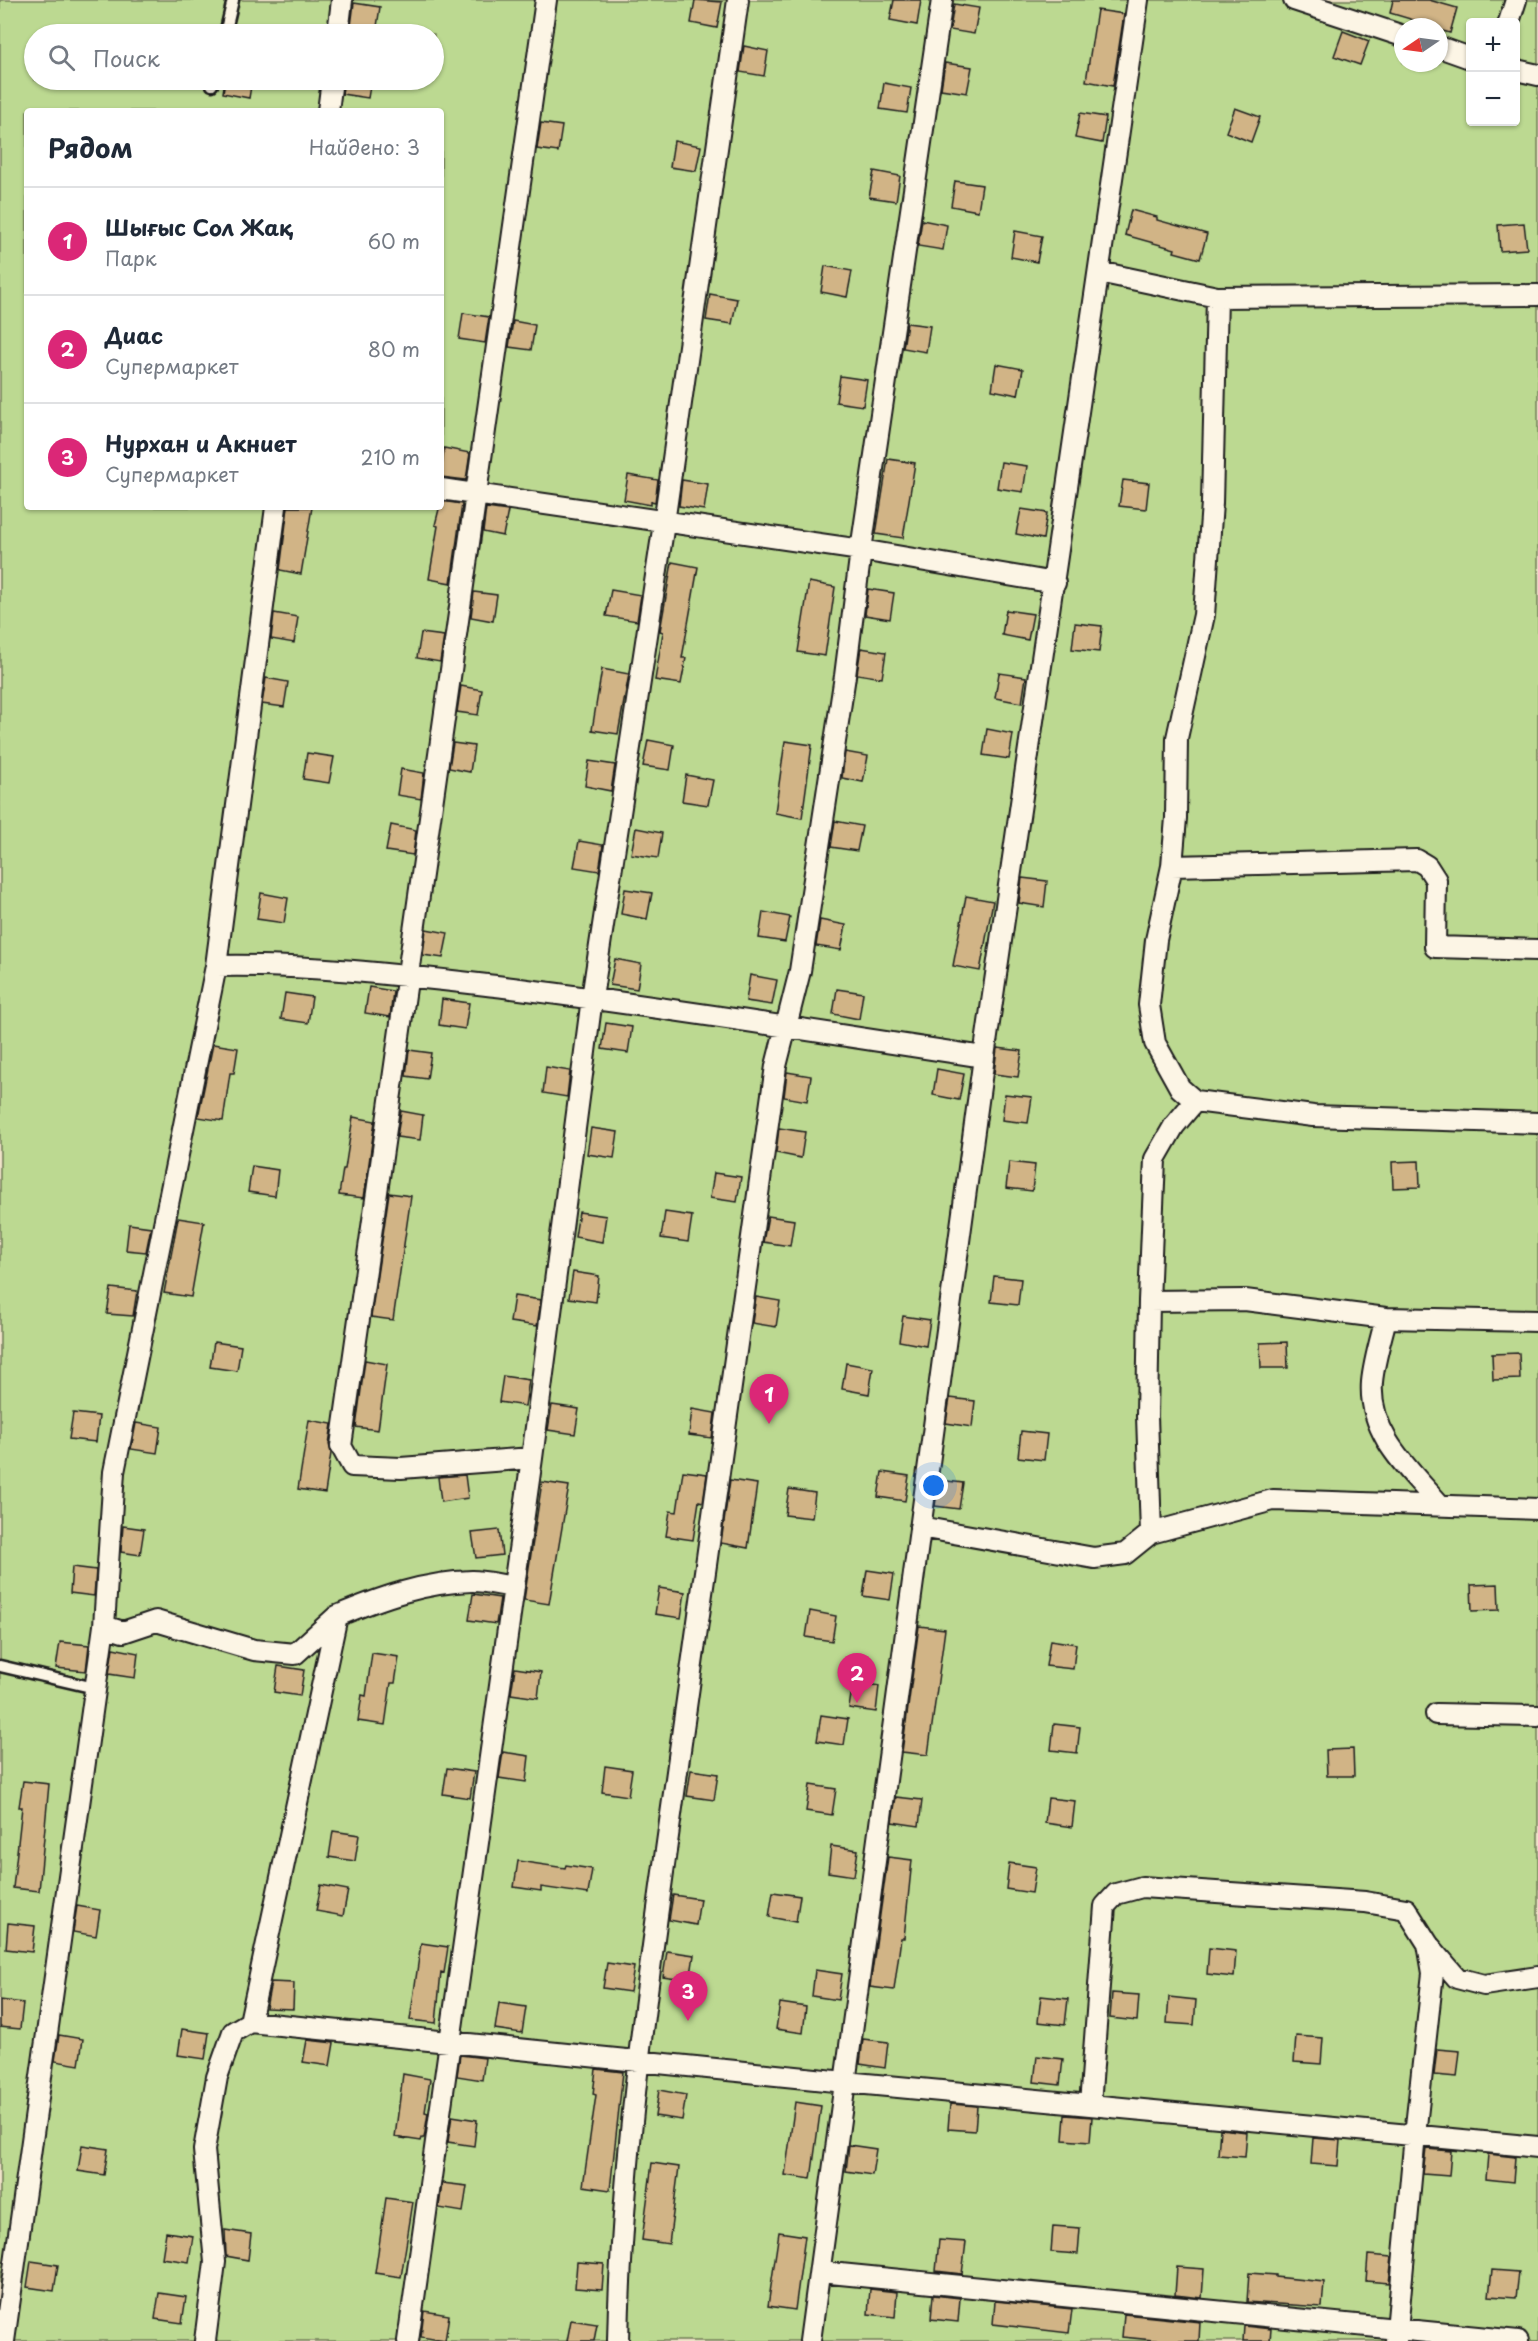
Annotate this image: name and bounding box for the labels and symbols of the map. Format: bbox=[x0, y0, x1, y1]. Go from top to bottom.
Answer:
north arrow bbox=[1394, 18, 1448, 72]
pin: 1 bbox=[750, 1374, 788, 1424]
your location bbox=[919, 1471, 948, 1500]
pin: 2 bbox=[838, 1654, 876, 1703]
pin: 3 bbox=[668, 1972, 708, 2021]

